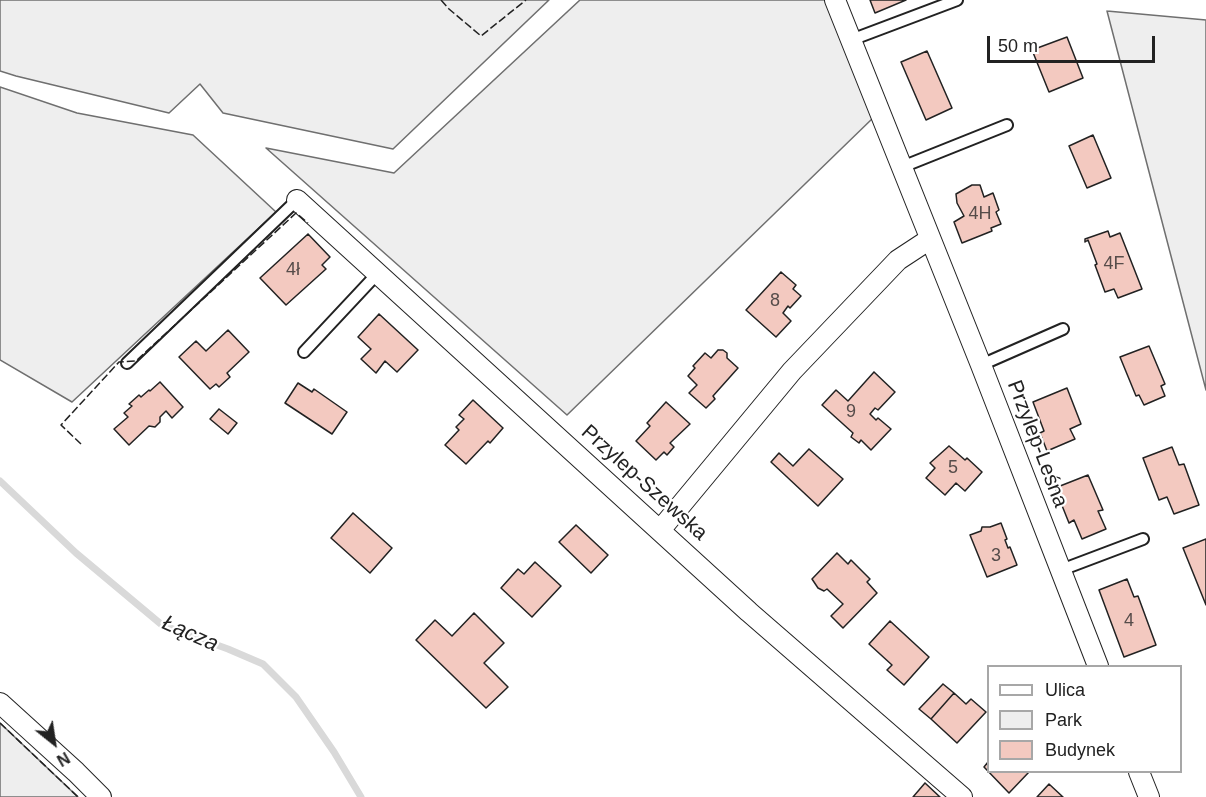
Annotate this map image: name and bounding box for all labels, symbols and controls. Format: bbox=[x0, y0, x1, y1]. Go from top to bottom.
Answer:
scale bar bbox=[990, 24, 1158, 62]
text: 50 m bbox=[998, 36, 1038, 56]
house number: 4H bbox=[968, 203, 992, 225]
house number: 4F bbox=[1103, 253, 1125, 275]
house number: 4ł bbox=[286, 259, 300, 281]
house number: 8 bbox=[770, 290, 780, 312]
street label: Przylep-Leśna bbox=[1001, 377, 1073, 511]
house number: 9 bbox=[846, 401, 856, 423]
street label: Przylep-Szewska bbox=[576, 420, 712, 546]
house number: 5 bbox=[948, 457, 958, 479]
house number: 3 bbox=[991, 545, 1001, 567]
water label: Łącza bbox=[158, 610, 222, 658]
house number: 4 bbox=[1124, 610, 1134, 632]
legend bbox=[987, 665, 1182, 773]
text: Ulica bbox=[1045, 680, 1085, 700]
text: Park bbox=[1045, 710, 1082, 730]
north arrow bbox=[24, 713, 84, 773]
text: Budynek bbox=[1045, 740, 1115, 760]
text: N bbox=[54, 749, 73, 769]

